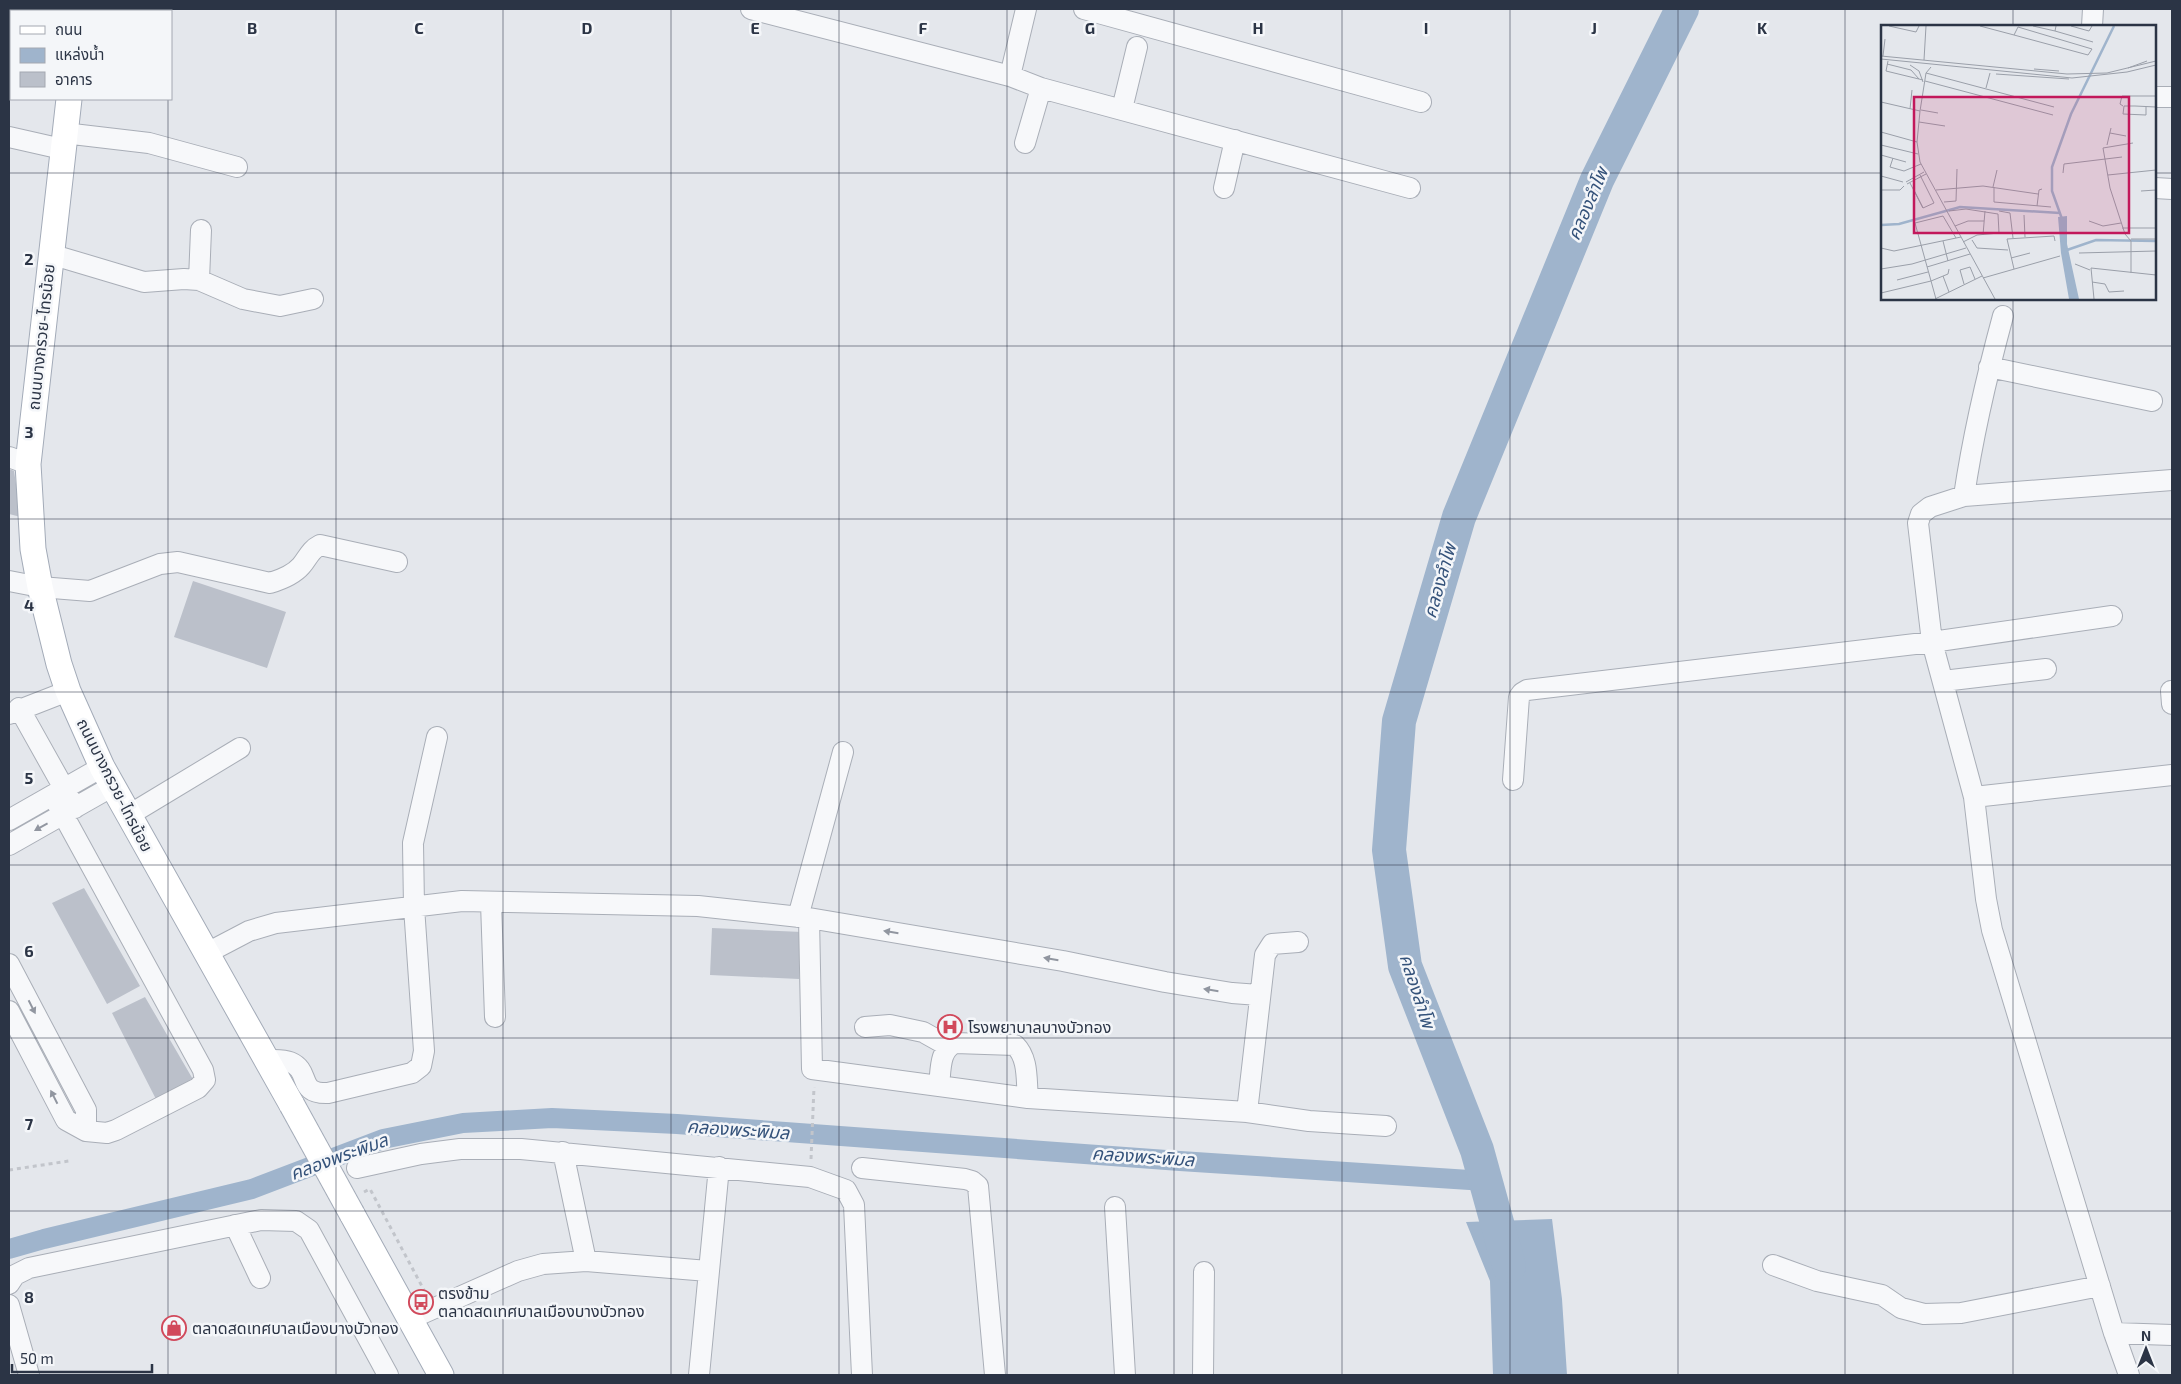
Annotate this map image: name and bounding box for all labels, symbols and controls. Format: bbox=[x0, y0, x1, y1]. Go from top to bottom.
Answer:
legend bbox=[10, 10, 172, 100]
text: B bbox=[247, 18, 257, 37]
text: C bbox=[414, 18, 424, 37]
text: D bbox=[582, 18, 593, 37]
text: E bbox=[750, 18, 760, 37]
text: F bbox=[919, 18, 928, 37]
text: G bbox=[1085, 18, 1095, 37]
text: H bbox=[1252, 18, 1264, 37]
text: I bbox=[1424, 18, 1428, 37]
text: J bbox=[1591, 18, 1597, 37]
text: K bbox=[1757, 18, 1768, 37]
text: ถนน bbox=[55, 20, 82, 38]
inset map bbox=[1881, 25, 2156, 300]
text: แหล่งน้ำ bbox=[55, 44, 104, 63]
text: อาคาร bbox=[55, 70, 92, 88]
water label: คลองลำโพ bbox=[1562, 162, 1613, 243]
text: 2 bbox=[24, 249, 34, 268]
street label: ถนนบางกรวย-ไทรน้อย bbox=[23, 263, 58, 411]
text: 3 bbox=[24, 422, 34, 441]
water label: คลองลำโพ bbox=[1418, 538, 1461, 621]
text: 4 bbox=[24, 595, 34, 614]
street label: ถนนบางกรวย-ไทรน้อย bbox=[74, 715, 157, 855]
text: 5 bbox=[25, 768, 34, 787]
one-way arrow bbox=[34, 823, 47, 832]
one-way arrow bbox=[883, 927, 899, 935]
text: 6 bbox=[24, 941, 34, 960]
water label: คลองลำโพ bbox=[1396, 951, 1441, 1033]
one-way arrow bbox=[1043, 954, 1059, 962]
one-way arrow bbox=[1203, 985, 1219, 993]
one-way arrow bbox=[28, 1000, 36, 1014]
hospital icon: โรงพยาบาลบางบัวทอง bbox=[937, 1014, 963, 1040]
place label: โรงพยาบาลบางบัวทอง bbox=[968, 1017, 1111, 1036]
one-way arrow bbox=[50, 1090, 58, 1104]
text: 7 bbox=[25, 1114, 34, 1133]
water label: คลองพระพิมล bbox=[686, 1114, 791, 1144]
water label: คลองพระพิมล bbox=[287, 1128, 391, 1184]
water label: คลองพระพิมล bbox=[1091, 1141, 1196, 1171]
place label: ตรงข้าม ตลาดสดเทศบาลเมืองบางบัวทอง bbox=[438, 1283, 645, 1320]
text: 8 bbox=[24, 1287, 34, 1306]
bus stop icon: ตรงข้าม ตลาดสดเทศบาลเมืองบางบัวทอง bbox=[408, 1289, 434, 1315]
shop icon: ตลาดสดเทศบาลเมืองบางบัวทอง bbox=[161, 1315, 187, 1341]
place label: ตลาดสดเทศบาลเมืองบางบัวทอง bbox=[192, 1318, 399, 1337]
north arrow bbox=[2121, 1324, 2171, 1374]
text: N bbox=[2141, 1327, 2151, 1344]
scale bar bbox=[12, 1342, 152, 1374]
text: 50 m bbox=[20, 1349, 54, 1367]

